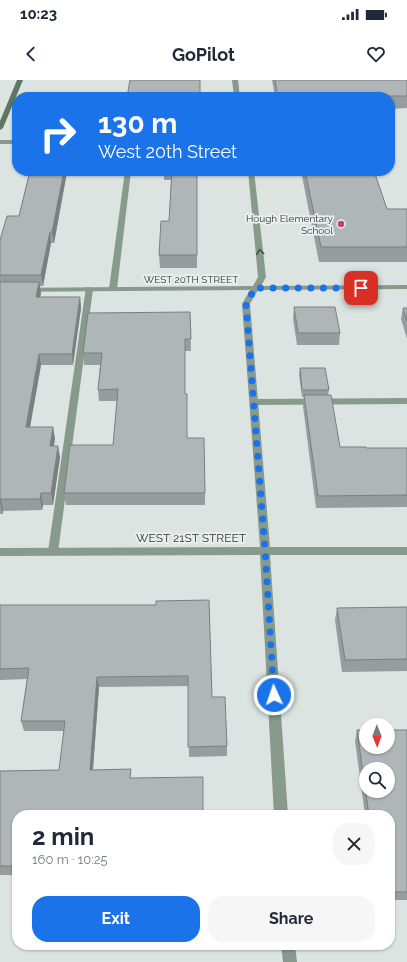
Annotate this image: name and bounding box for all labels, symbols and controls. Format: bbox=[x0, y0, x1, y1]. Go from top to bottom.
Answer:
text: 10:23 bbox=[20, 5, 57, 23]
icon: back bbox=[20, 43, 42, 65]
icon: heart bbox=[365, 43, 387, 65]
text: GoPilot bbox=[172, 44, 235, 65]
text: 130 m bbox=[98, 107, 177, 140]
icon: right bbox=[32, 108, 84, 160]
text: West 20th Street bbox=[98, 141, 237, 162]
place label: Hough Elementary School bbox=[246, 213, 334, 236]
marker: Hough Elementary School bbox=[336, 219, 346, 229]
one-way arrow bbox=[255, 249, 264, 255]
pin bbox=[344, 271, 378, 305]
street label: WEST 20TH STREET bbox=[144, 274, 238, 285]
icon: arrive bbox=[350, 277, 372, 299]
street label: WEST 21ST STREET bbox=[136, 531, 247, 545]
position arrow bbox=[253, 674, 295, 716]
north arrow bbox=[359, 718, 395, 754]
map controls bbox=[359, 718, 395, 798]
button: search bbox=[359, 762, 395, 798]
text: 2 min bbox=[32, 822, 94, 851]
button: close bbox=[333, 823, 375, 865]
text: 160 m · 10:25 bbox=[32, 852, 108, 867]
button: Exit bbox=[32, 896, 200, 942]
button: Share bbox=[208, 896, 375, 942]

